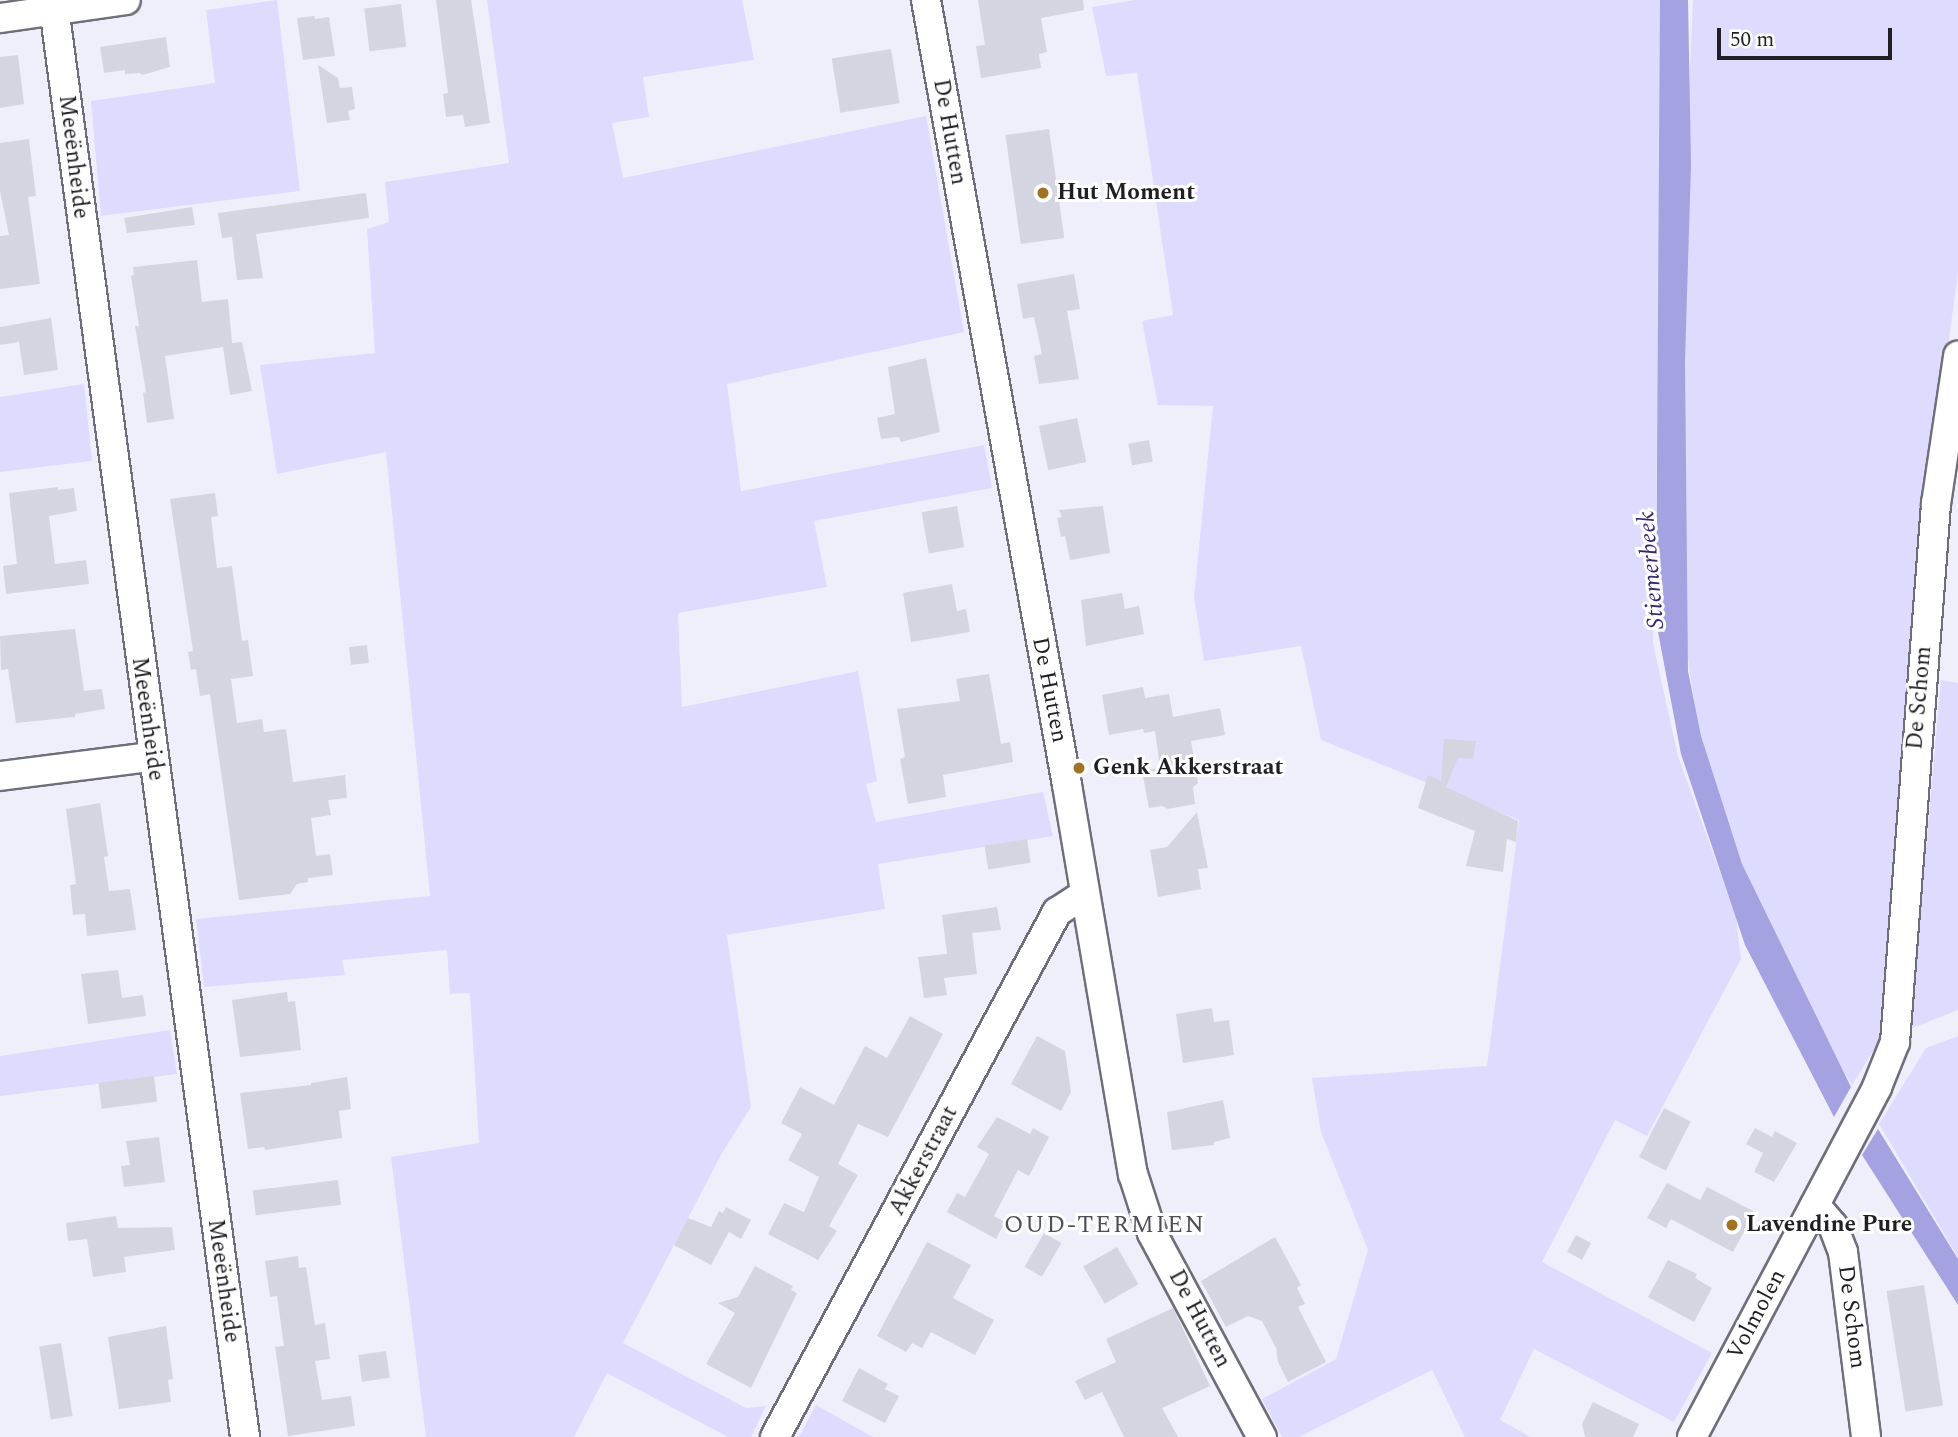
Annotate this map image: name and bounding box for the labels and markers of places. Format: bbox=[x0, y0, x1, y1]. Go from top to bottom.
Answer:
place label: Hut Moment bbox=[1057, 179, 1195, 207]
marker: Hut Moment bbox=[1035, 185, 1051, 201]
place label: Genk Akkerstraat bbox=[1093, 754, 1283, 782]
marker: Genk Akkerstraat bbox=[1071, 760, 1087, 776]
place label: Lavendine Pure bbox=[1746, 1211, 1912, 1239]
marker: Lavendine Pure bbox=[1724, 1217, 1740, 1233]

